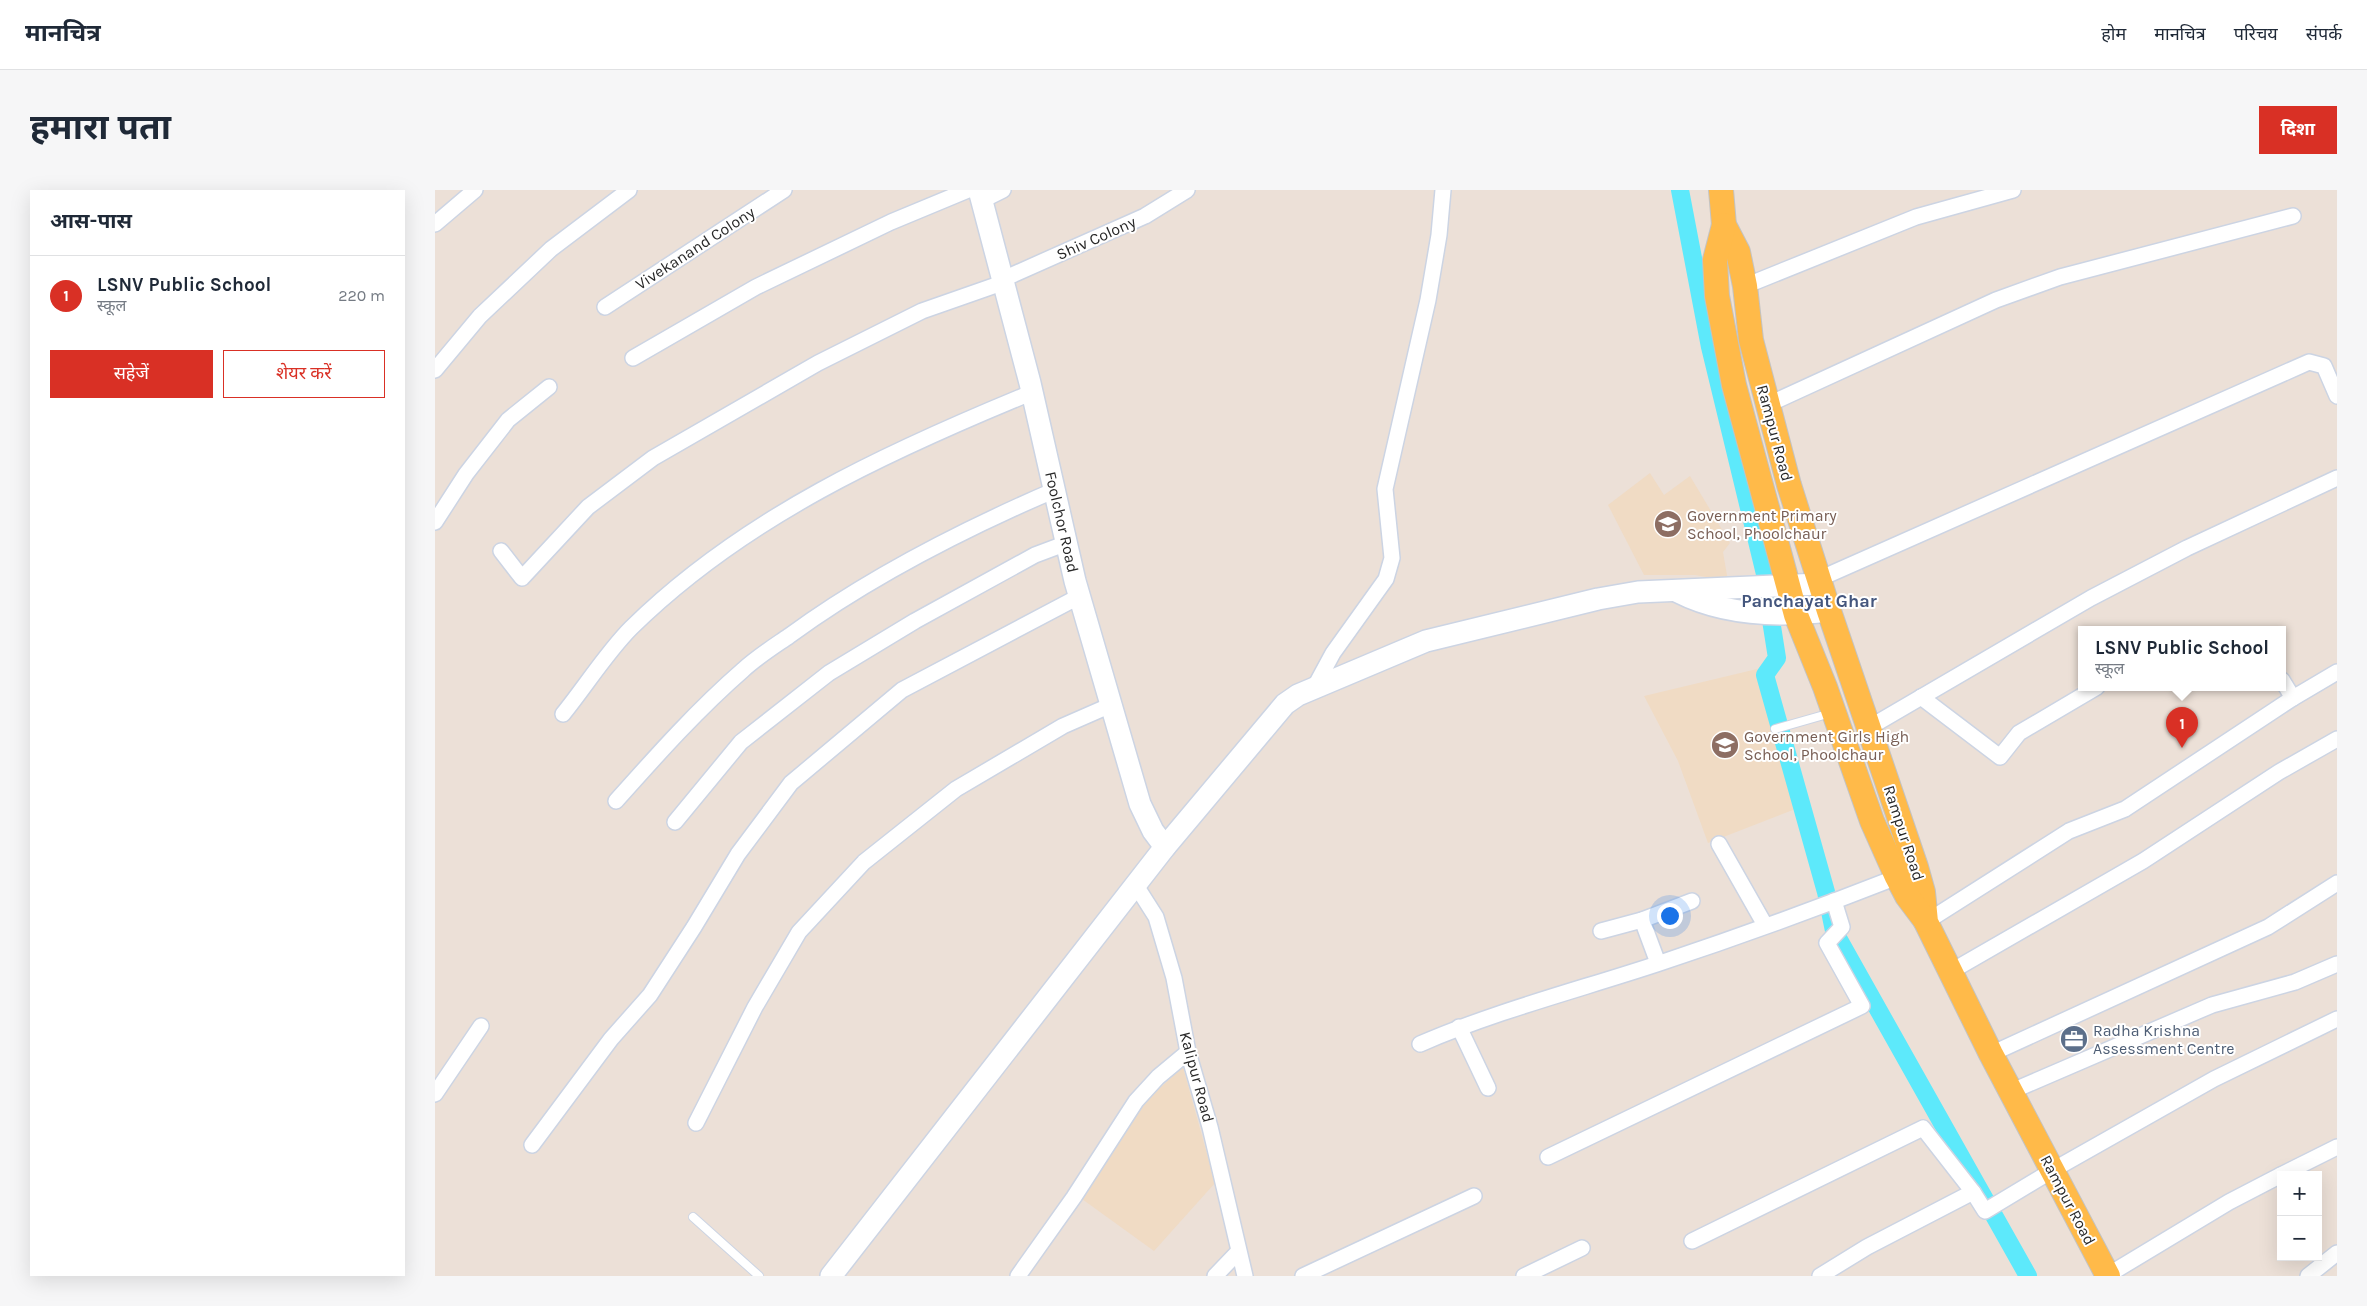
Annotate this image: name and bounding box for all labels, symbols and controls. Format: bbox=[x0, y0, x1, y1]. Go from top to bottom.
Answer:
text: मानचित्र bbox=[25, 19, 101, 47]
text: होम bbox=[2101, 23, 2126, 45]
text: मानचित्र bbox=[2154, 23, 2206, 45]
text: परिचय bbox=[2234, 23, 2278, 45]
text: संपर्क bbox=[2306, 23, 2342, 45]
button: दिशा bbox=[2259, 106, 2337, 154]
text: हमारा पता bbox=[30, 107, 171, 148]
street label: Vivekanand Colony bbox=[632, 202, 759, 294]
text: आस-पास bbox=[50, 209, 132, 233]
street label: Shiv Colony bbox=[1053, 212, 1139, 264]
text: LSNV Public School bbox=[97, 274, 271, 296]
text: 1 bbox=[63, 286, 69, 305]
text: 220 m bbox=[338, 286, 385, 305]
text: स्कूल bbox=[97, 296, 126, 315]
button: सहेजें bbox=[50, 350, 213, 398]
button: शेयर करें bbox=[223, 350, 385, 398]
street label: Rampur Road bbox=[1753, 383, 1797, 483]
street label: Foolchor Road bbox=[1041, 470, 1083, 574]
place label: Government Primary School, Phoolchaur bbox=[1687, 506, 1837, 543]
school or university icon: Government Primary School, Phoolchaur bbox=[1653, 509, 1683, 539]
district label: Panchayat Ghar bbox=[1741, 590, 1877, 612]
popup bbox=[2078, 626, 2286, 691]
text: LSNV Public School bbox=[2095, 637, 2269, 659]
text: स्कूल bbox=[2095, 659, 2124, 678]
pin: 1 bbox=[2166, 707, 2198, 748]
place label: Government Girls High School, Phoolchaur bbox=[1744, 727, 1909, 764]
school or university icon: Government Girls High School, Phoolchaur bbox=[1710, 730, 1740, 760]
street label: Rampur Road bbox=[1880, 783, 1928, 883]
your location bbox=[1657, 903, 1683, 929]
place label: Radha Krishna Assessment Centre bbox=[2093, 1021, 2234, 1058]
office icon: Radha Krishna Assessment Centre bbox=[2059, 1024, 2089, 1054]
street label: Kalipur Road bbox=[1176, 1030, 1218, 1124]
street label: Rampur Road bbox=[2036, 1152, 2100, 1248]
map controls bbox=[2277, 1171, 2322, 1261]
button: + bbox=[2277, 1171, 2322, 1216]
button: − bbox=[2277, 1216, 2322, 1261]

